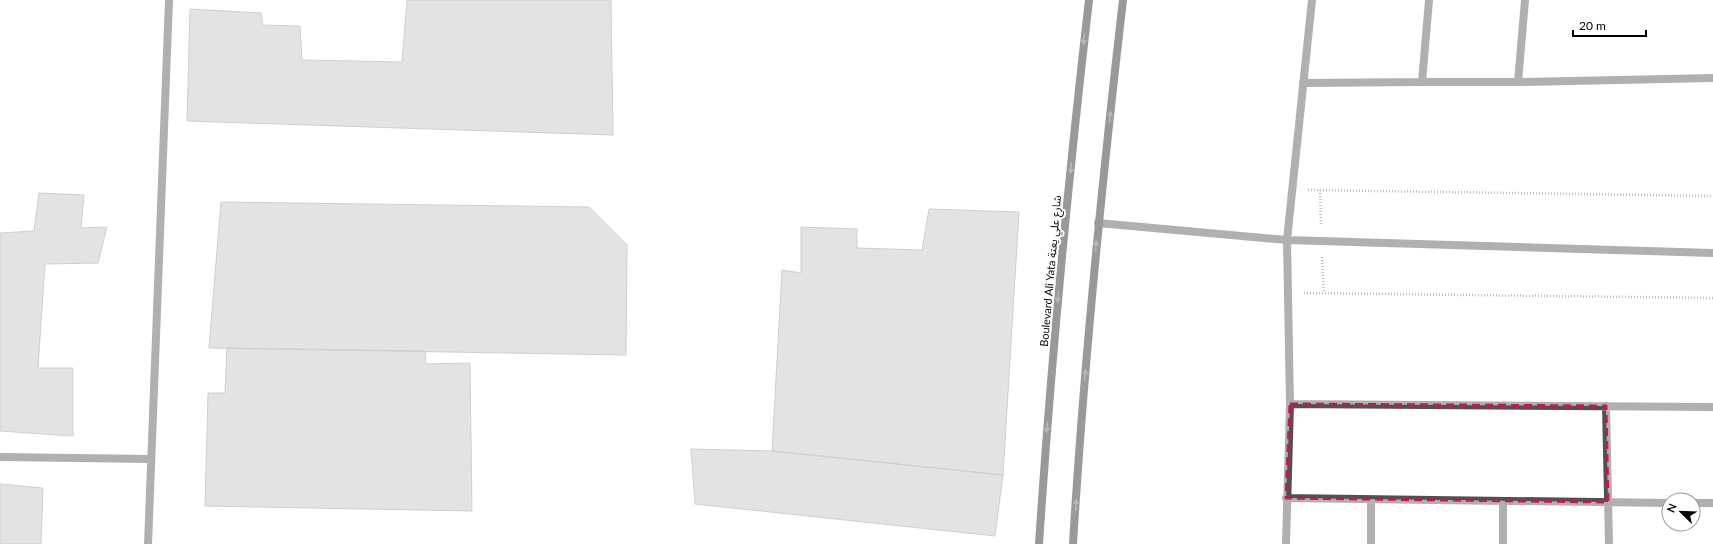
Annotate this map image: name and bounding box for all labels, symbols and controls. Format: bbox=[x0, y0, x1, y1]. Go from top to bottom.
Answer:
scale bar bbox=[1573, 12, 1646, 38]
text: 20 m bbox=[1579, 18, 1606, 33]
one-way arrow bbox=[1081, 33, 1088, 45]
one-way arrow bbox=[1106, 111, 1113, 123]
one-way arrow bbox=[1067, 162, 1074, 174]
street label: Boulevard Ali Yata شارع علي يعتة bbox=[1037, 194, 1067, 348]
one-way arrow bbox=[1093, 240, 1099, 252]
one-way arrow bbox=[1055, 291, 1061, 303]
one-way arrow bbox=[1081, 369, 1088, 381]
one-way arrow bbox=[1043, 421, 1050, 433]
north arrow bbox=[1661, 492, 1701, 532]
one-way arrow bbox=[1072, 499, 1079, 511]
text: N bbox=[1664, 501, 1679, 514]

